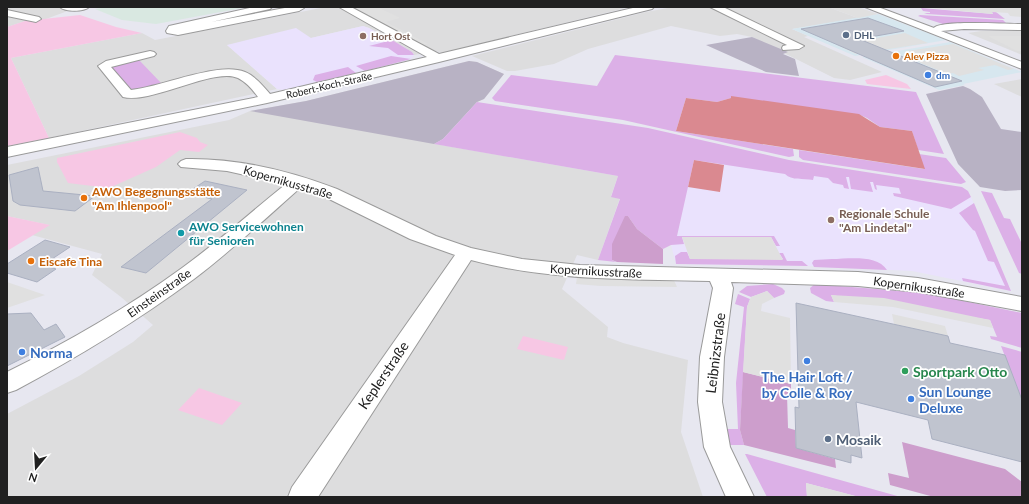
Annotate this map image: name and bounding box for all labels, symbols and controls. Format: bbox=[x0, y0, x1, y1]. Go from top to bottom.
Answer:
place label: DHL bbox=[854, 29, 875, 41]
place label: Hort Ost bbox=[371, 30, 411, 42]
marker: DHL bbox=[841, 30, 851, 40]
marker: Hort Ost bbox=[358, 31, 368, 41]
place label: Alev Pizza bbox=[903, 50, 949, 62]
marker: Alev Pizza bbox=[891, 51, 901, 61]
street label: Robert-Koch-Straße bbox=[285, 69, 373, 101]
place label: dm bbox=[936, 69, 950, 81]
marker: dm bbox=[923, 70, 933, 80]
street label: Kopernikusstraße bbox=[242, 162, 334, 202]
place label: AWO Begegnungsstätte "Am Ihlenpool" bbox=[91, 184, 221, 213]
marker: AWO Begegnungsstätte "Am Ihlenpool" bbox=[79, 193, 89, 203]
place label: Regionale Schule "Am Lindetal" bbox=[839, 206, 930, 235]
marker: Regionale Schule "Am Lindetal" bbox=[826, 215, 836, 225]
place label: AWO Servicewohnen für Senioren bbox=[188, 219, 304, 248]
marker: AWO Servicewohnen für Senioren bbox=[176, 228, 186, 238]
place label: Eiscafe Tina bbox=[39, 254, 102, 269]
marker: Eiscafe Tina bbox=[26, 256, 36, 266]
street label: Kopernikusstraße bbox=[550, 261, 642, 281]
street label: Einsteinstraße bbox=[124, 265, 194, 321]
street label: Kopernikusstraße bbox=[872, 273, 966, 301]
street label: Leibnizstraße bbox=[702, 312, 728, 394]
street label: Keplerstraße bbox=[354, 338, 412, 412]
place label: Norma bbox=[30, 344, 73, 361]
marker: Norma bbox=[17, 347, 27, 357]
marker: The Hair Loft / by Colle & Roy bbox=[802, 356, 812, 366]
place label: Sportpark Otto bbox=[913, 363, 1007, 380]
marker: Sportpark Otto bbox=[900, 366, 910, 376]
place label: The Hair Loft / by Colle & Roy bbox=[761, 368, 853, 401]
place label: Sun Lounge Deluxe bbox=[919, 383, 992, 416]
marker: Sun Lounge Deluxe bbox=[906, 394, 916, 404]
place label: Mosaik bbox=[836, 431, 882, 448]
marker: Mosaik bbox=[823, 434, 833, 444]
north arrow bbox=[16, 448, 56, 488]
text: N bbox=[27, 470, 39, 485]

